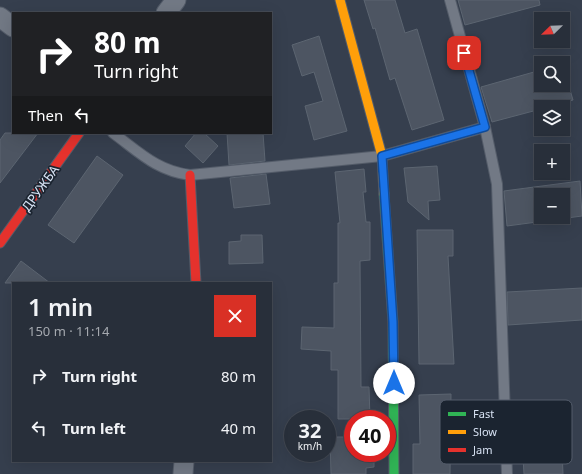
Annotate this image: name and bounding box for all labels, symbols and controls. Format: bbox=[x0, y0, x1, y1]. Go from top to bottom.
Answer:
north arrow bbox=[534, 12, 570, 48]
map controls bbox=[534, 12, 570, 224]
text: 80 m bbox=[94, 23, 161, 61]
icon: right bbox=[28, 28, 80, 80]
pin bbox=[447, 36, 481, 70]
icon: arrive bbox=[453, 42, 475, 64]
button: search bbox=[534, 56, 570, 92]
text: Turn right bbox=[94, 59, 178, 83]
button: layers bbox=[534, 100, 570, 136]
icon: left bbox=[71, 104, 93, 126]
text: Then bbox=[28, 105, 63, 125]
button: + bbox=[534, 144, 570, 180]
street label: ДРУЖБА bbox=[17, 161, 63, 215]
button: − bbox=[534, 188, 570, 224]
text: 1 min bbox=[28, 290, 93, 323]
button: close bbox=[214, 295, 256, 337]
text: 150 m · 11:14 bbox=[28, 322, 109, 340]
position arrow bbox=[373, 362, 415, 404]
icon: right bbox=[28, 365, 50, 387]
text: Turn right bbox=[62, 366, 137, 386]
text: 80 m bbox=[221, 366, 256, 386]
legend bbox=[440, 400, 572, 464]
text: Fast bbox=[473, 406, 494, 421]
speed limit sign: 40 bbox=[344, 410, 396, 462]
icon: left bbox=[28, 417, 50, 439]
text: 32 bbox=[299, 417, 321, 444]
text: Turn left bbox=[62, 418, 126, 438]
text: 40 m bbox=[221, 418, 256, 438]
text: Slow bbox=[473, 424, 497, 439]
text: km/h bbox=[298, 439, 322, 453]
text: Jam bbox=[472, 442, 492, 457]

